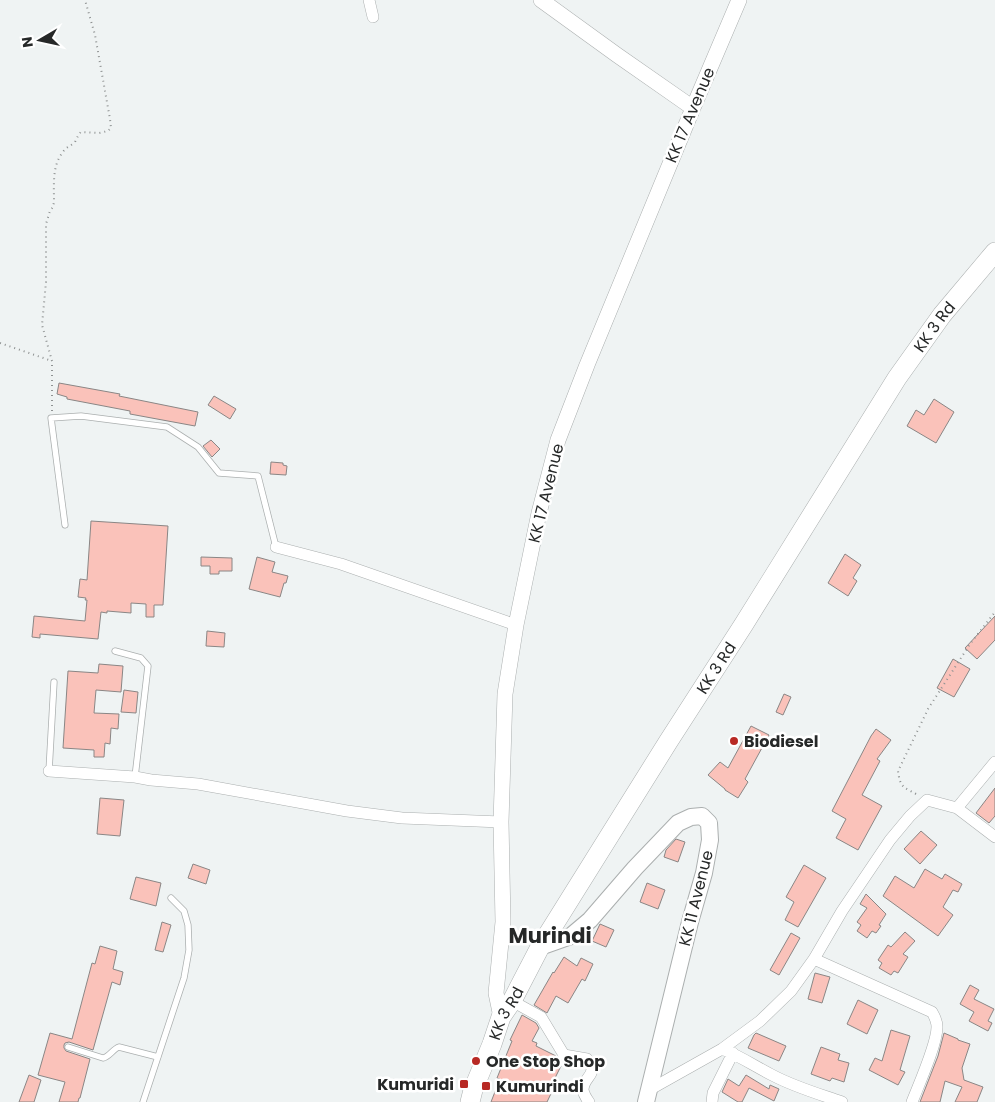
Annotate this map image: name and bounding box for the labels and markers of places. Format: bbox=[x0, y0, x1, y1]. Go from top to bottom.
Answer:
place label: Biodiesel bbox=[744, 730, 818, 753]
marker: Biodiesel bbox=[728, 735, 740, 747]
place label: One Stop Shop bbox=[486, 1050, 605, 1073]
marker: One Stop Shop bbox=[470, 1055, 482, 1067]
place label: Kumuridi bbox=[377, 1073, 454, 1096]
place label: Kumurindi bbox=[496, 1075, 584, 1098]
marker: Kumuridi bbox=[458, 1078, 470, 1090]
marker: Kumurindi bbox=[480, 1080, 492, 1092]

